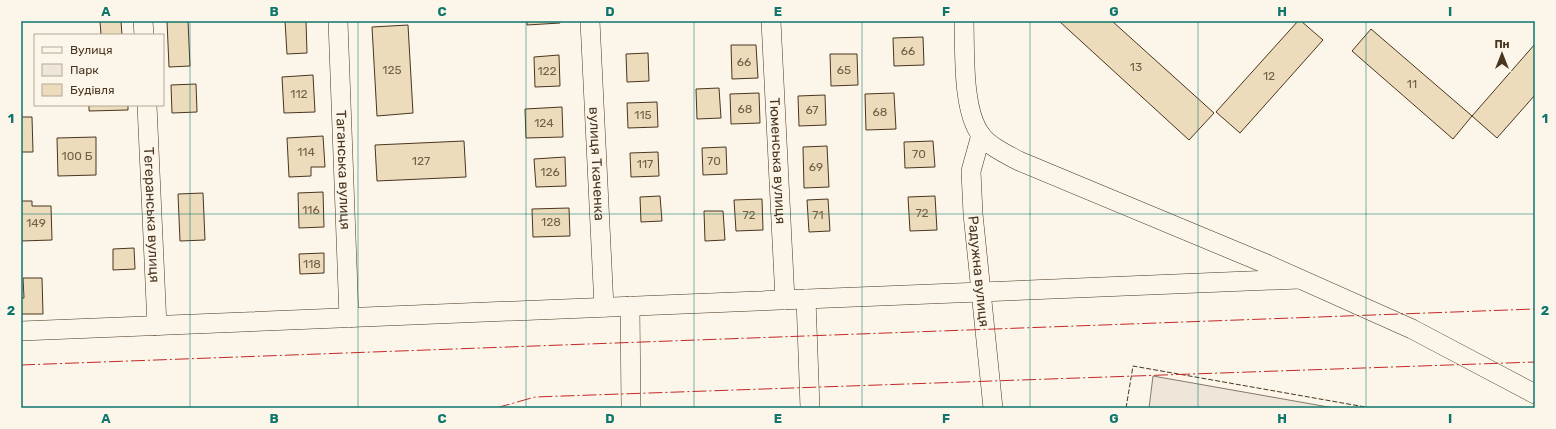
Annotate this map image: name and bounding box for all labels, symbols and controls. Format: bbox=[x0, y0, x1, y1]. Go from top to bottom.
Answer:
text: A bbox=[101, 4, 111, 19]
text: B bbox=[269, 4, 279, 19]
text: C bbox=[437, 4, 447, 19]
text: D bbox=[605, 4, 615, 19]
text: E bbox=[774, 4, 782, 19]
text: F bbox=[942, 4, 950, 19]
text: G bbox=[1109, 4, 1119, 19]
text: H bbox=[1277, 4, 1287, 19]
text: I bbox=[1448, 4, 1452, 19]
legend bbox=[34, 34, 164, 106]
north arrow bbox=[1482, 34, 1522, 74]
text: Пн bbox=[1494, 38, 1510, 51]
text: Вулиця bbox=[70, 43, 112, 57]
house number: 66 bbox=[901, 44, 915, 58]
house number: 66 bbox=[737, 55, 751, 69]
house number: 13 bbox=[1130, 60, 1142, 74]
text: Парк bbox=[70, 63, 99, 77]
house number: 125 bbox=[382, 63, 402, 77]
house number: 65 bbox=[837, 63, 851, 77]
house number: 122 bbox=[537, 64, 557, 78]
house number: 12 bbox=[1263, 69, 1275, 83]
house number: 11 bbox=[1407, 77, 1417, 91]
text: Будівля bbox=[70, 83, 115, 97]
house number: 112 bbox=[290, 87, 308, 101]
street label: Тюменська вулиця bbox=[766, 97, 789, 225]
house number: 68 bbox=[738, 102, 752, 116]
house number: 67 bbox=[805, 103, 819, 117]
house number: 68 bbox=[873, 105, 887, 119]
street label: вулиця Ткаченка bbox=[585, 106, 608, 221]
house number: 115 bbox=[634, 108, 652, 122]
street label: Таганська вулиця bbox=[332, 110, 354, 230]
text: 1 bbox=[8, 111, 14, 126]
text: 1 bbox=[1542, 111, 1548, 126]
house number: 124 bbox=[534, 116, 554, 130]
house number: 114 bbox=[297, 145, 315, 159]
street label: Тегеранська вулиця bbox=[140, 147, 163, 283]
house number: 70 bbox=[912, 147, 926, 161]
house number: 100 Б bbox=[62, 149, 93, 163]
house number: 127 bbox=[412, 154, 430, 168]
house number: 70 bbox=[707, 154, 721, 168]
house number: 117 bbox=[637, 157, 653, 171]
house number: 69 bbox=[809, 160, 823, 174]
house number: 126 bbox=[540, 165, 560, 179]
house number: 116 bbox=[302, 203, 320, 217]
house number: 72 bbox=[915, 206, 929, 220]
house number: 72 bbox=[742, 208, 756, 222]
house number: 71 bbox=[812, 208, 824, 222]
house number: 128 bbox=[541, 215, 561, 229]
street label: Радужна вулиця bbox=[964, 215, 993, 328]
house number: 149 bbox=[26, 216, 46, 230]
house number: 118 bbox=[303, 257, 321, 271]
text: 2 bbox=[7, 303, 15, 318]
text: 2 bbox=[1541, 303, 1549, 318]
text: A bbox=[101, 411, 111, 426]
text: B bbox=[269, 411, 279, 426]
text: C bbox=[437, 411, 447, 426]
text: D bbox=[605, 411, 615, 426]
text: E bbox=[774, 411, 782, 426]
text: F bbox=[942, 411, 950, 426]
text: G bbox=[1109, 411, 1119, 426]
text: H bbox=[1277, 411, 1287, 426]
text: I bbox=[1448, 411, 1452, 426]

